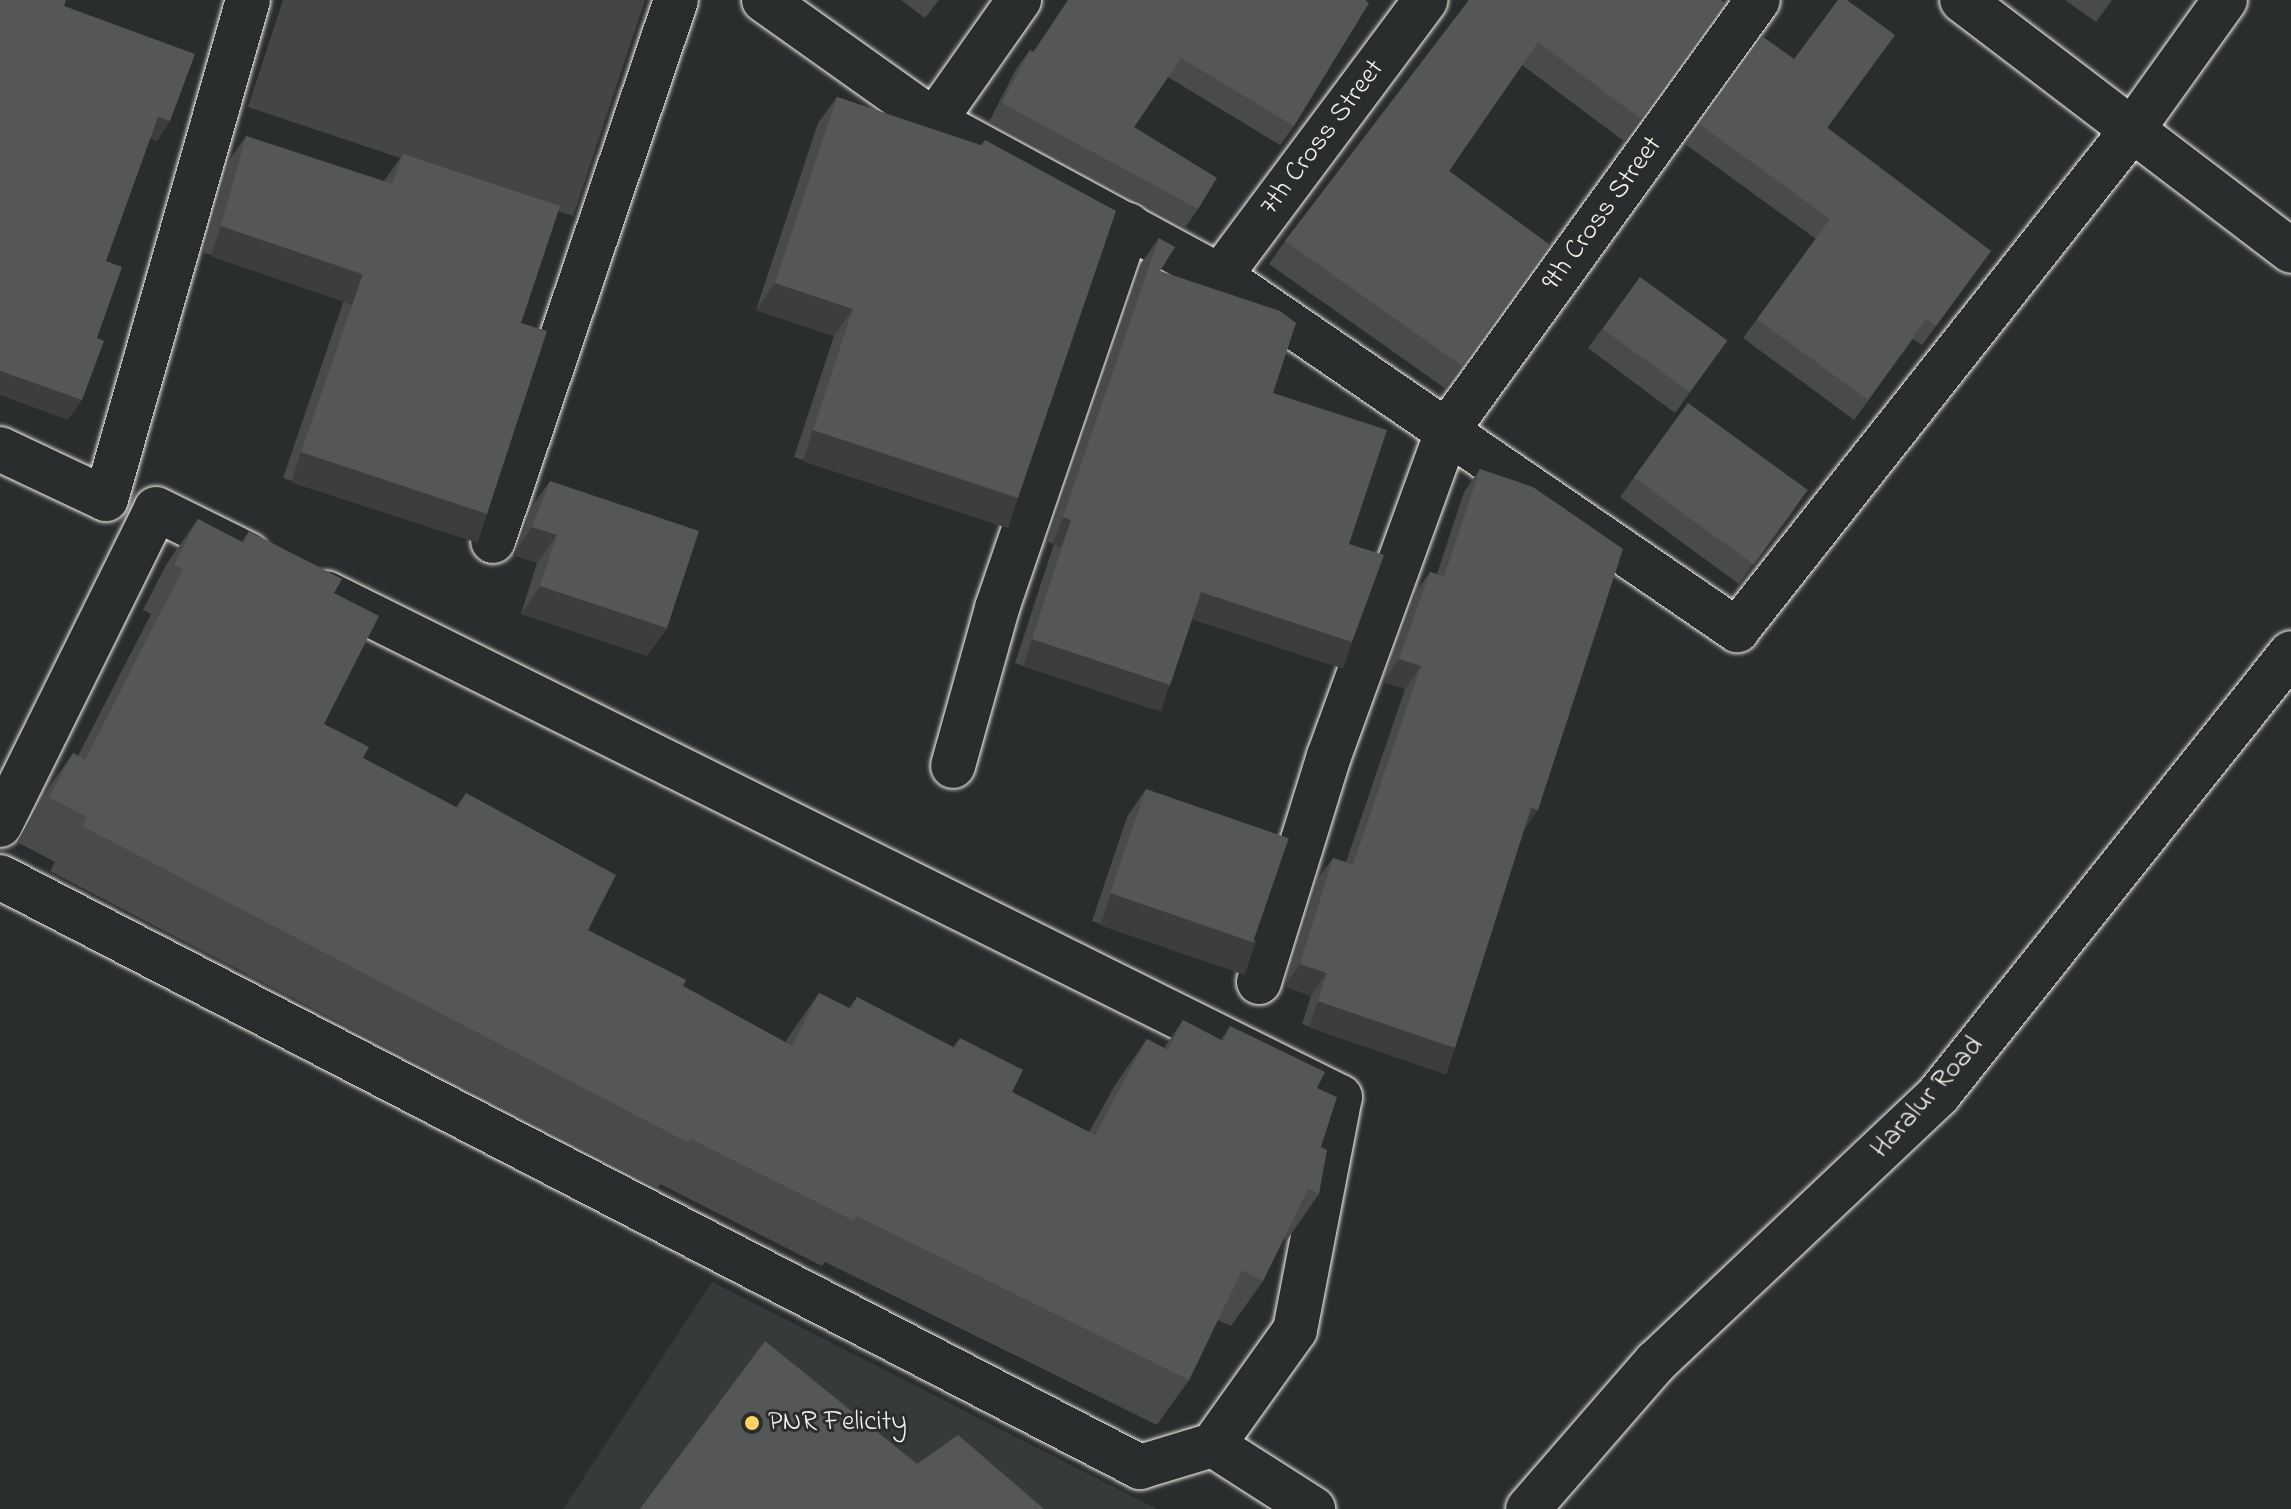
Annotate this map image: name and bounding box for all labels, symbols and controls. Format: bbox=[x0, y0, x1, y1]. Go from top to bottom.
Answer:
street label: 7th Cross Street bbox=[1254, 54, 1392, 222]
street label: 9th Cross Street bbox=[1536, 130, 1670, 298]
street label: Haralur Road bbox=[1865, 1030, 1991, 1166]
place label: PNR Felicity bbox=[768, 1406, 907, 1440]
marker: PNR Felicity bbox=[743, 1414, 761, 1432]

